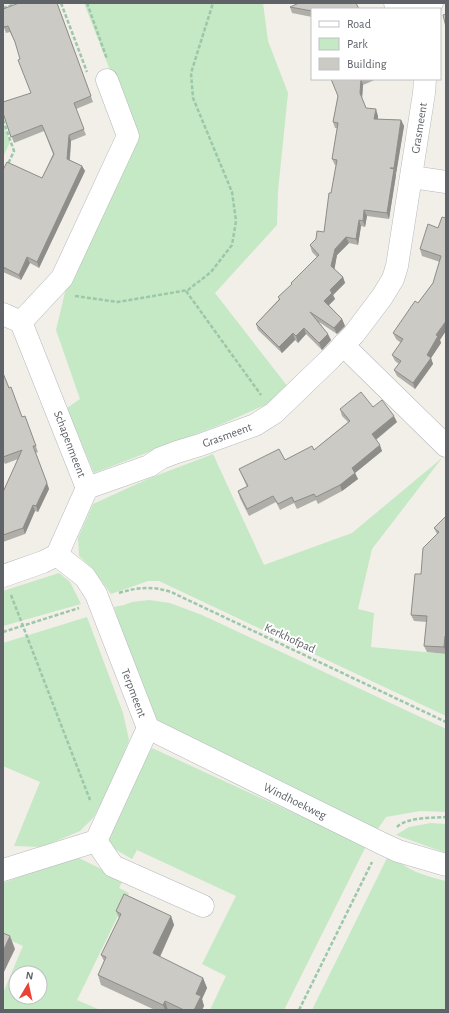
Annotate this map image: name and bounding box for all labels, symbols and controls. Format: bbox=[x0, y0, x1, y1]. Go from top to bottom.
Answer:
legend bbox=[311, 8, 441, 80]
text: Road bbox=[347, 18, 371, 30]
text: Park bbox=[347, 38, 368, 50]
text: Building bbox=[347, 58, 387, 70]
street label: Grasmeent bbox=[409, 102, 429, 154]
street label: Schapenmeent bbox=[52, 409, 88, 479]
street label: Grasmeent bbox=[201, 421, 253, 449]
street label: Kerkhofpad bbox=[263, 621, 317, 655]
street label: Terpmeent bbox=[119, 667, 149, 719]
street label: Windhoekweg bbox=[262, 781, 328, 821]
north arrow bbox=[8, 965, 48, 1005]
text: N bbox=[25, 970, 34, 982]

